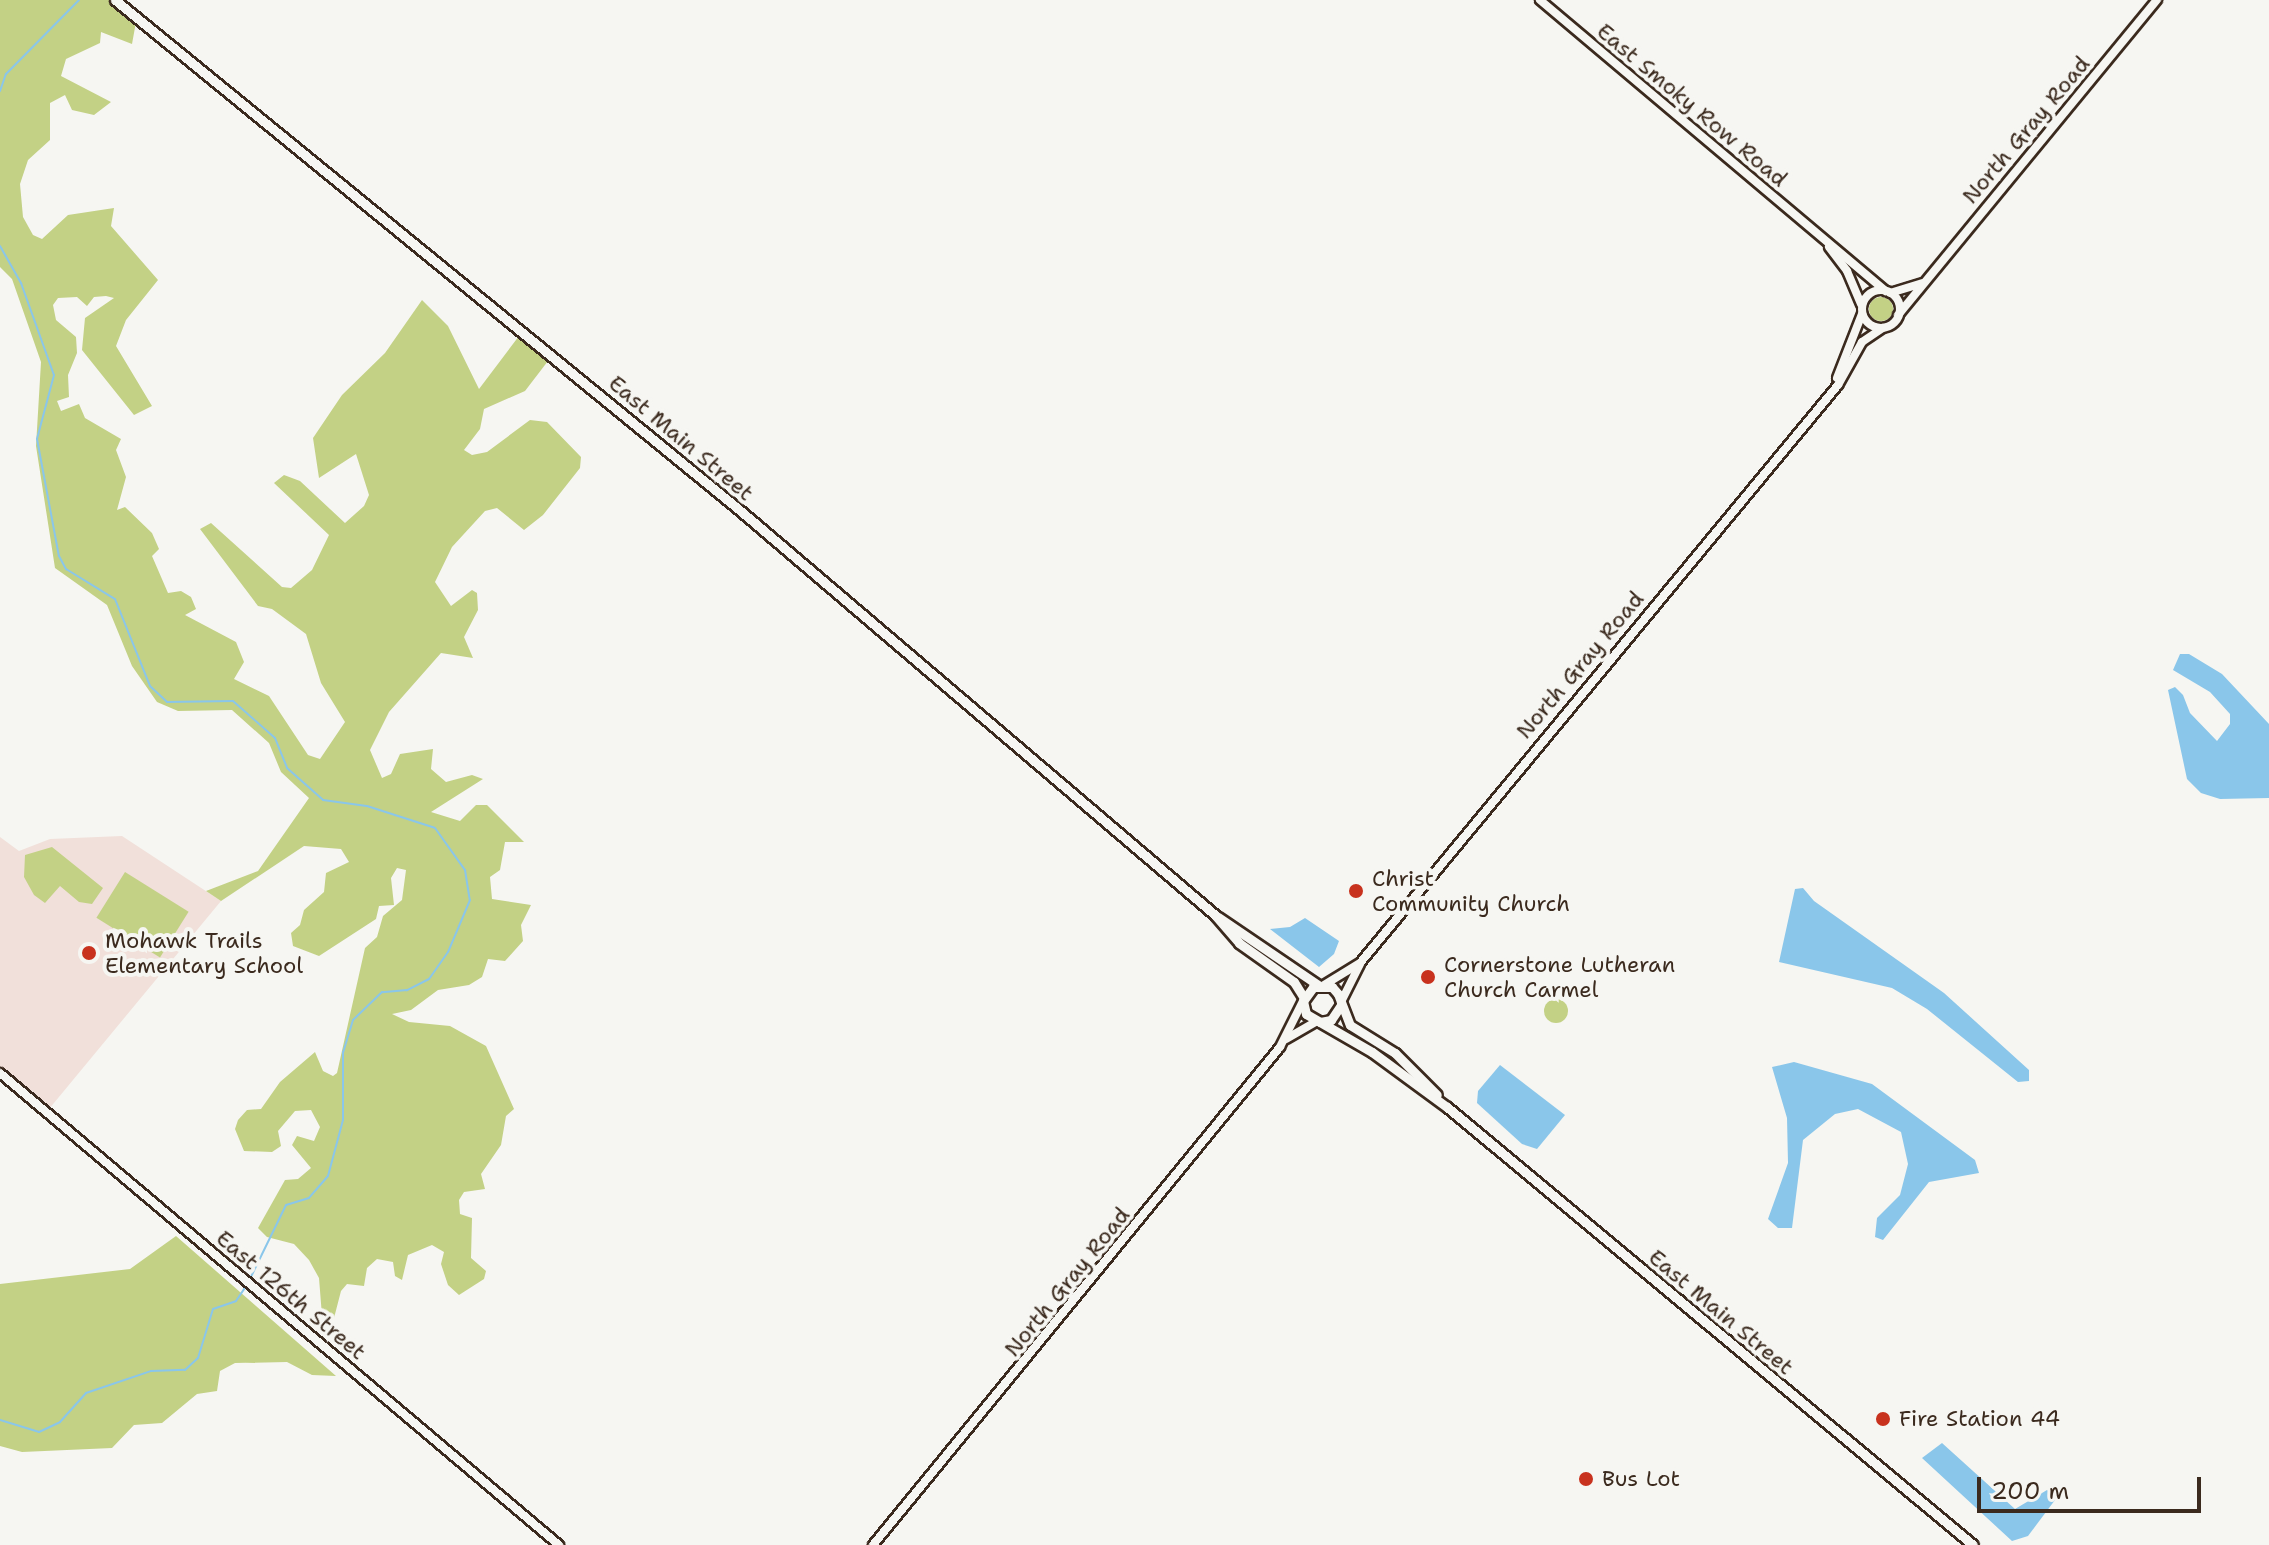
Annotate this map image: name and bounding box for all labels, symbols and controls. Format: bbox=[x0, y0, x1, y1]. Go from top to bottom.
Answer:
street label: East Smoky Row Road bbox=[1592, 18, 1792, 192]
street label: North Gray Road bbox=[1957, 51, 2095, 209]
street label: East Main Street bbox=[603, 370, 759, 506]
street label: North Gray Road bbox=[1511, 586, 1649, 744]
place label: Christ Community Church bbox=[1372, 865, 1570, 916]
marker: Christ Community Church bbox=[1347, 882, 1365, 900]
place label: Mohawk Trails Elementary School bbox=[105, 927, 303, 978]
marker: Mohawk Trails Elementary School bbox=[80, 944, 98, 962]
place label: Cornerstone Lutheran Church Carmel bbox=[1444, 951, 1675, 1002]
marker: Cornerstone Lutheran Church Carmel bbox=[1419, 968, 1437, 986]
street label: North Gray Road bbox=[999, 1202, 1135, 1362]
street label: East 126th Street bbox=[211, 1225, 371, 1365]
street label: East Main Street bbox=[1643, 1244, 1799, 1380]
place label: Fire Station 44 bbox=[1899, 1406, 2060, 1432]
marker: Fire Station 44 bbox=[1874, 1410, 1892, 1428]
scale bar bbox=[1981, 1461, 2205, 1511]
place label: Bus Lot bbox=[1602, 1466, 1680, 1492]
marker: Bus Lot bbox=[1577, 1470, 1595, 1488]
text: 200 m bbox=[1991, 1475, 2069, 1507]

